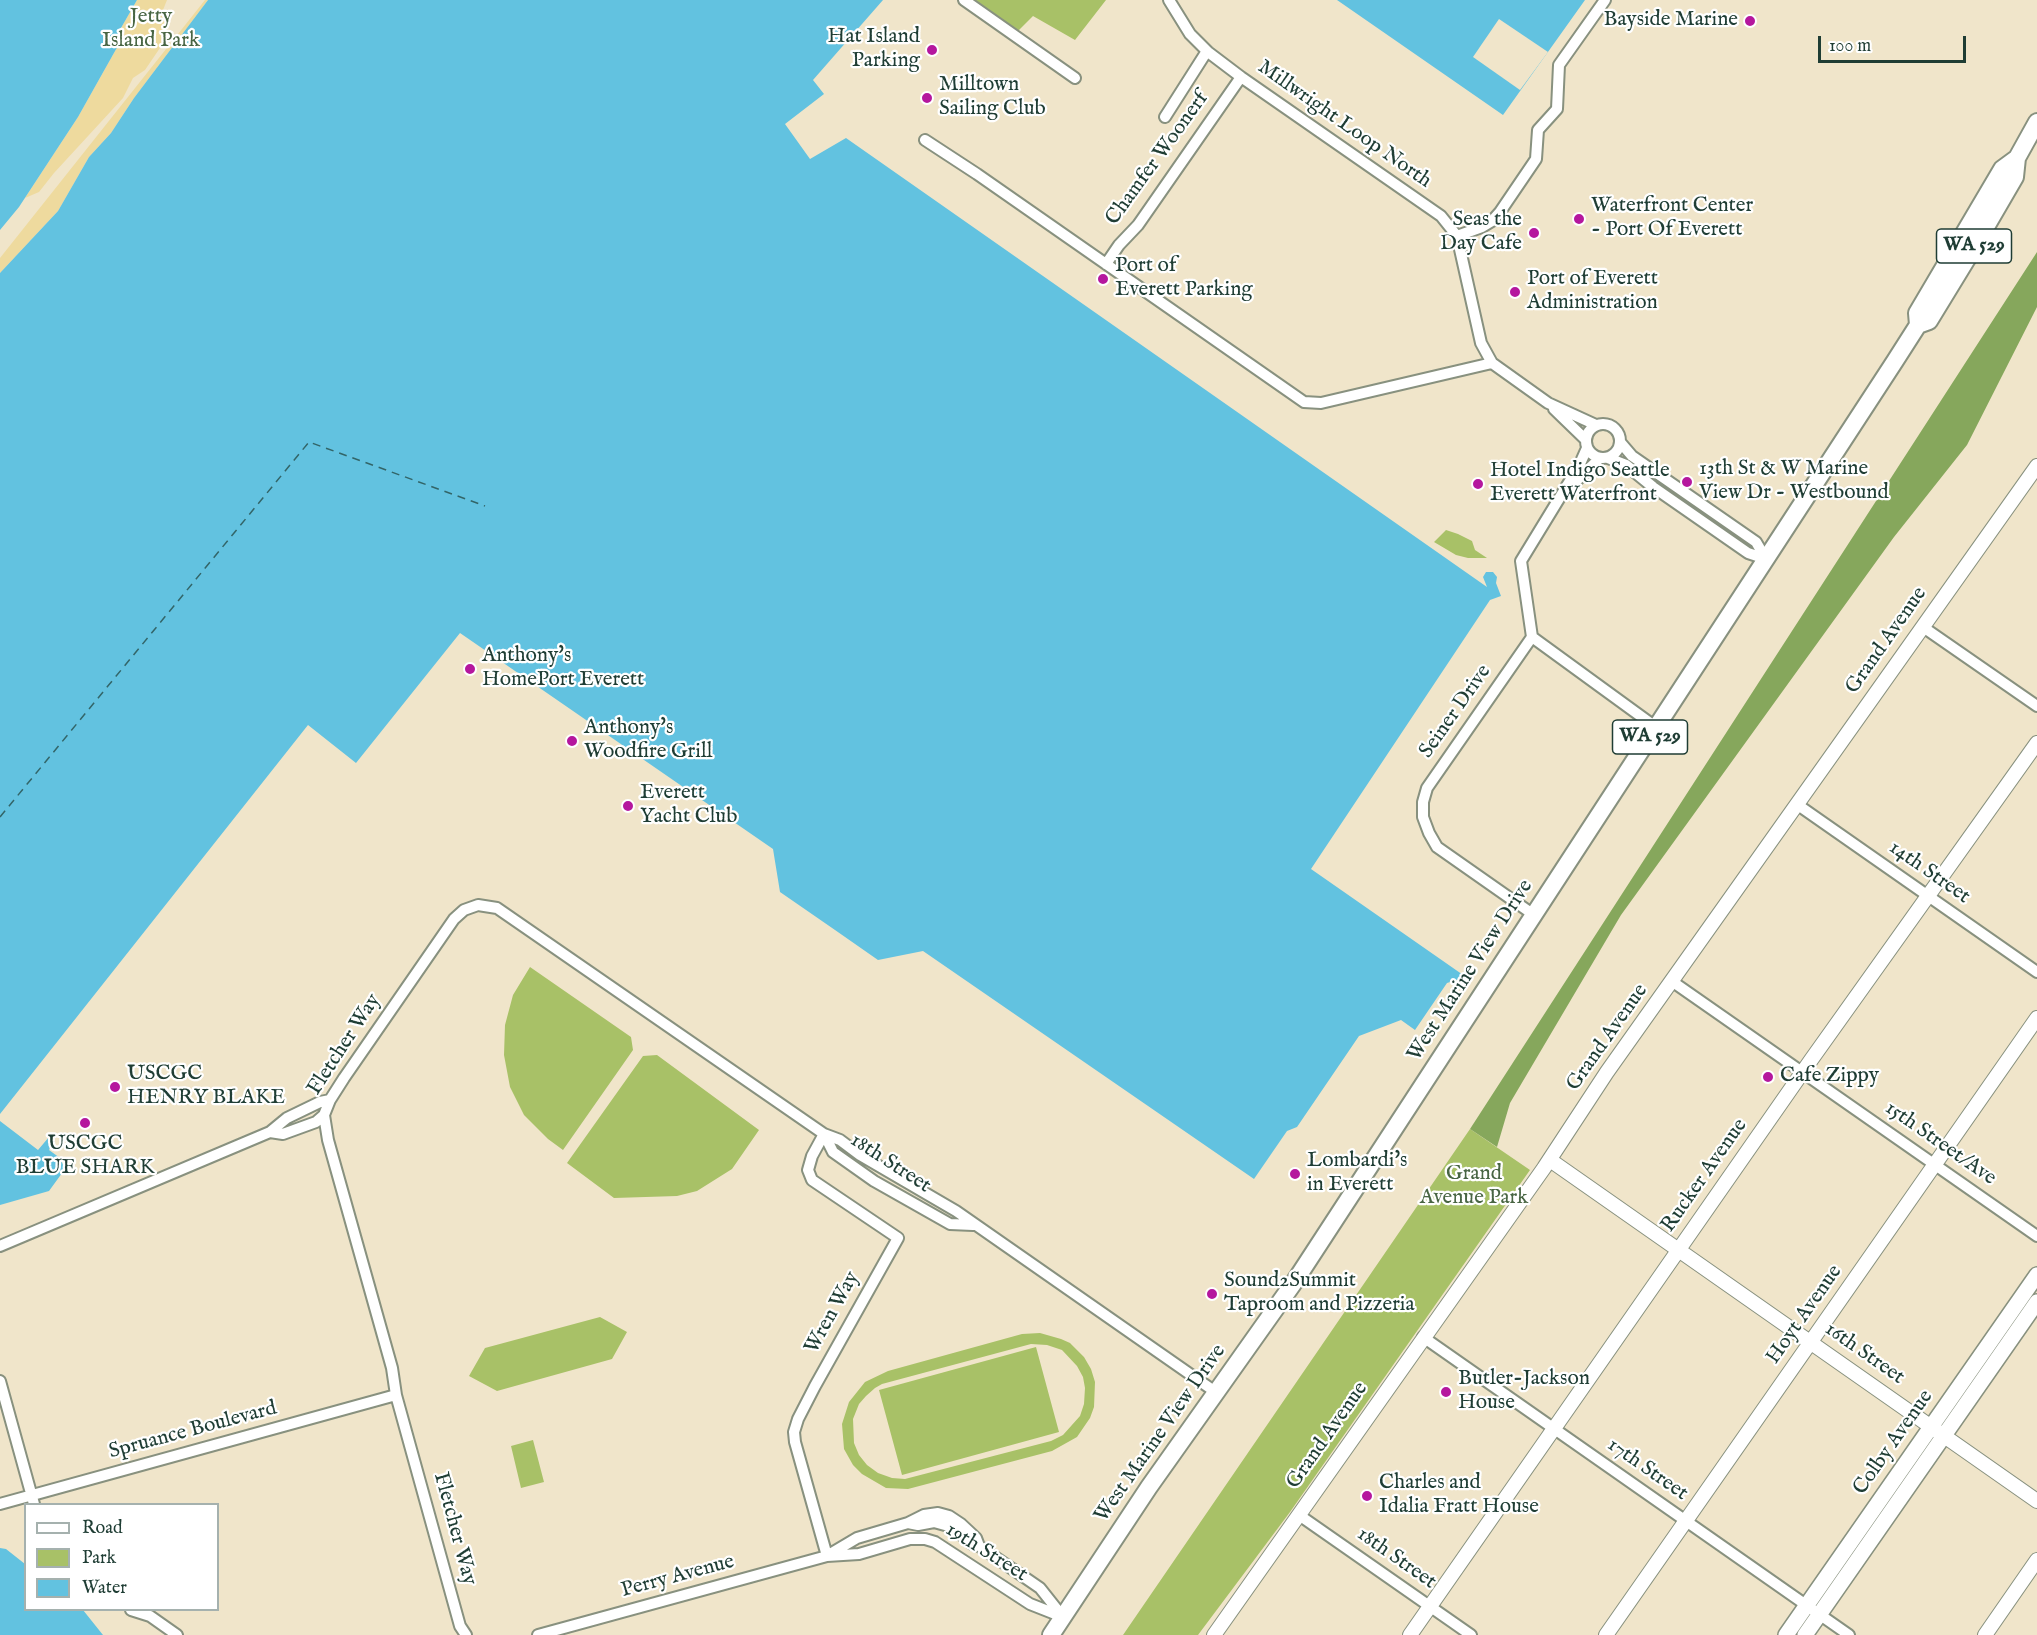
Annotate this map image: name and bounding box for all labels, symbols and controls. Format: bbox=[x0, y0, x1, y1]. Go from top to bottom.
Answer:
park label: Jetty Island Park bbox=[102, 5, 200, 55]
place label: Bayside Marine bbox=[1604, 8, 1738, 34]
marker: Bayside Marine bbox=[1743, 14, 1757, 28]
scale bar bbox=[1821, 24, 1970, 62]
place label: Hat Island Parking bbox=[827, 25, 920, 75]
text: 100 m bbox=[1829, 35, 1871, 58]
marker: Hat Island Parking bbox=[925, 43, 939, 57]
street label: Millwright Loop North bbox=[1252, 55, 1436, 195]
place label: Milltown Sailing Club bbox=[939, 73, 1046, 123]
street label: Chamfer Woonerf bbox=[1101, 87, 1215, 231]
marker: Milltown Sailing Club bbox=[920, 91, 934, 105]
place label: Waterfront Center - Port Of Everett bbox=[1591, 194, 1753, 244]
place label: Seas the Day Cafe bbox=[1440, 208, 1522, 258]
marker: Waterfront Center - Port Of Everett bbox=[1572, 212, 1586, 226]
marker: Seas the Day Cafe bbox=[1527, 226, 1541, 240]
road number: WA 529 bbox=[1936, 229, 2012, 263]
place label: Port of Everett Parking bbox=[1115, 254, 1253, 304]
place label: Port of Everett Administration bbox=[1527, 267, 1658, 317]
marker: Port of Everett Parking bbox=[1096, 272, 1110, 286]
marker: Port of Everett Administration bbox=[1508, 285, 1522, 299]
place label: 13th St & W Marine View Dr - Westbound bbox=[1699, 457, 1889, 507]
place label: Hotel Indigo Seattle Everett Waterfront bbox=[1490, 459, 1670, 509]
marker: 13th St & W Marine View Dr - Westbound bbox=[1680, 475, 1694, 489]
marker: Hotel Indigo Seattle Everett Waterfront bbox=[1471, 477, 1485, 491]
street label: Grand Avenue bbox=[1841, 583, 1933, 699]
place label: Anthony's HomePort Everett bbox=[482, 644, 644, 694]
street label: Seiner Drive bbox=[1415, 661, 1497, 763]
marker: Anthony's HomePort Everett bbox=[463, 662, 477, 676]
place label: Anthony's Woodfire Grill bbox=[584, 716, 712, 766]
road number: WA 529 bbox=[1612, 720, 1688, 754]
marker: Anthony's Woodfire Grill bbox=[565, 734, 579, 748]
place label: Everett Yacht Club bbox=[640, 781, 737, 831]
marker: Everett Yacht Club bbox=[621, 799, 635, 813]
street label: 14th Street bbox=[1884, 836, 1974, 910]
street label: West Marine View Drive bbox=[1403, 875, 1539, 1067]
street label: Grand Avenue bbox=[1562, 980, 1654, 1096]
street label: Fletcher Way bbox=[303, 990, 387, 1100]
place label: USCGC HENRY BLAKE bbox=[127, 1062, 285, 1112]
place label: Cafe Zippy bbox=[1780, 1064, 1879, 1090]
marker: Cafe Zippy bbox=[1761, 1070, 1775, 1084]
marker: USCGC HENRY BLAKE bbox=[108, 1080, 122, 1094]
street label: 15th Street/Ave bbox=[1879, 1096, 2001, 1192]
street label: Rucker Avenue bbox=[1657, 1114, 1753, 1238]
marker: USCGC BLUE SHARK bbox=[78, 1116, 92, 1130]
street label: 18th Street bbox=[845, 1129, 935, 1199]
place label: USCGC BLUE SHARK bbox=[15, 1132, 155, 1182]
place label: Lombardi's in Everett bbox=[1307, 1149, 1407, 1199]
park label: Grand Avenue Park bbox=[1420, 1162, 1528, 1212]
marker: Lombardi's in Everett bbox=[1288, 1167, 1302, 1181]
street label: Hoyt Avenue bbox=[1762, 1261, 1848, 1369]
street label: Wren Way bbox=[800, 1268, 866, 1358]
place label: Sound2Summit Taproom and Pizzeria bbox=[1224, 1269, 1415, 1319]
marker: Sound2Summit Taproom and Pizzeria bbox=[1205, 1287, 1219, 1301]
street label: 16th Street bbox=[1819, 1317, 1909, 1391]
street label: West Marine View Drive bbox=[1090, 1340, 1232, 1528]
place label: Butler-Jackson House bbox=[1458, 1367, 1590, 1417]
street label: Grand Avenue bbox=[1282, 1378, 1374, 1494]
marker: Butler-Jackson House bbox=[1439, 1385, 1453, 1399]
street label: Colby Avenue bbox=[1849, 1386, 1939, 1500]
street label: Spruance Boulevard bbox=[106, 1396, 280, 1466]
street label: 17th Street bbox=[1602, 1433, 1692, 1507]
street label: Fletcher Way bbox=[427, 1470, 481, 1588]
place label: Charles and Idalia Fratt House bbox=[1379, 1471, 1539, 1521]
marker: Charles and Idalia Fratt House bbox=[1360, 1489, 1374, 1503]
legend bbox=[24, 1503, 219, 1611]
text: Road bbox=[82, 1517, 123, 1540]
street label: 19th Street bbox=[940, 1518, 1032, 1588]
street label: 18th Street bbox=[1351, 1523, 1441, 1595]
text: Park bbox=[82, 1547, 116, 1570]
street label: Perry Avenue bbox=[619, 1550, 737, 1604]
text: Water bbox=[82, 1577, 127, 1600]

